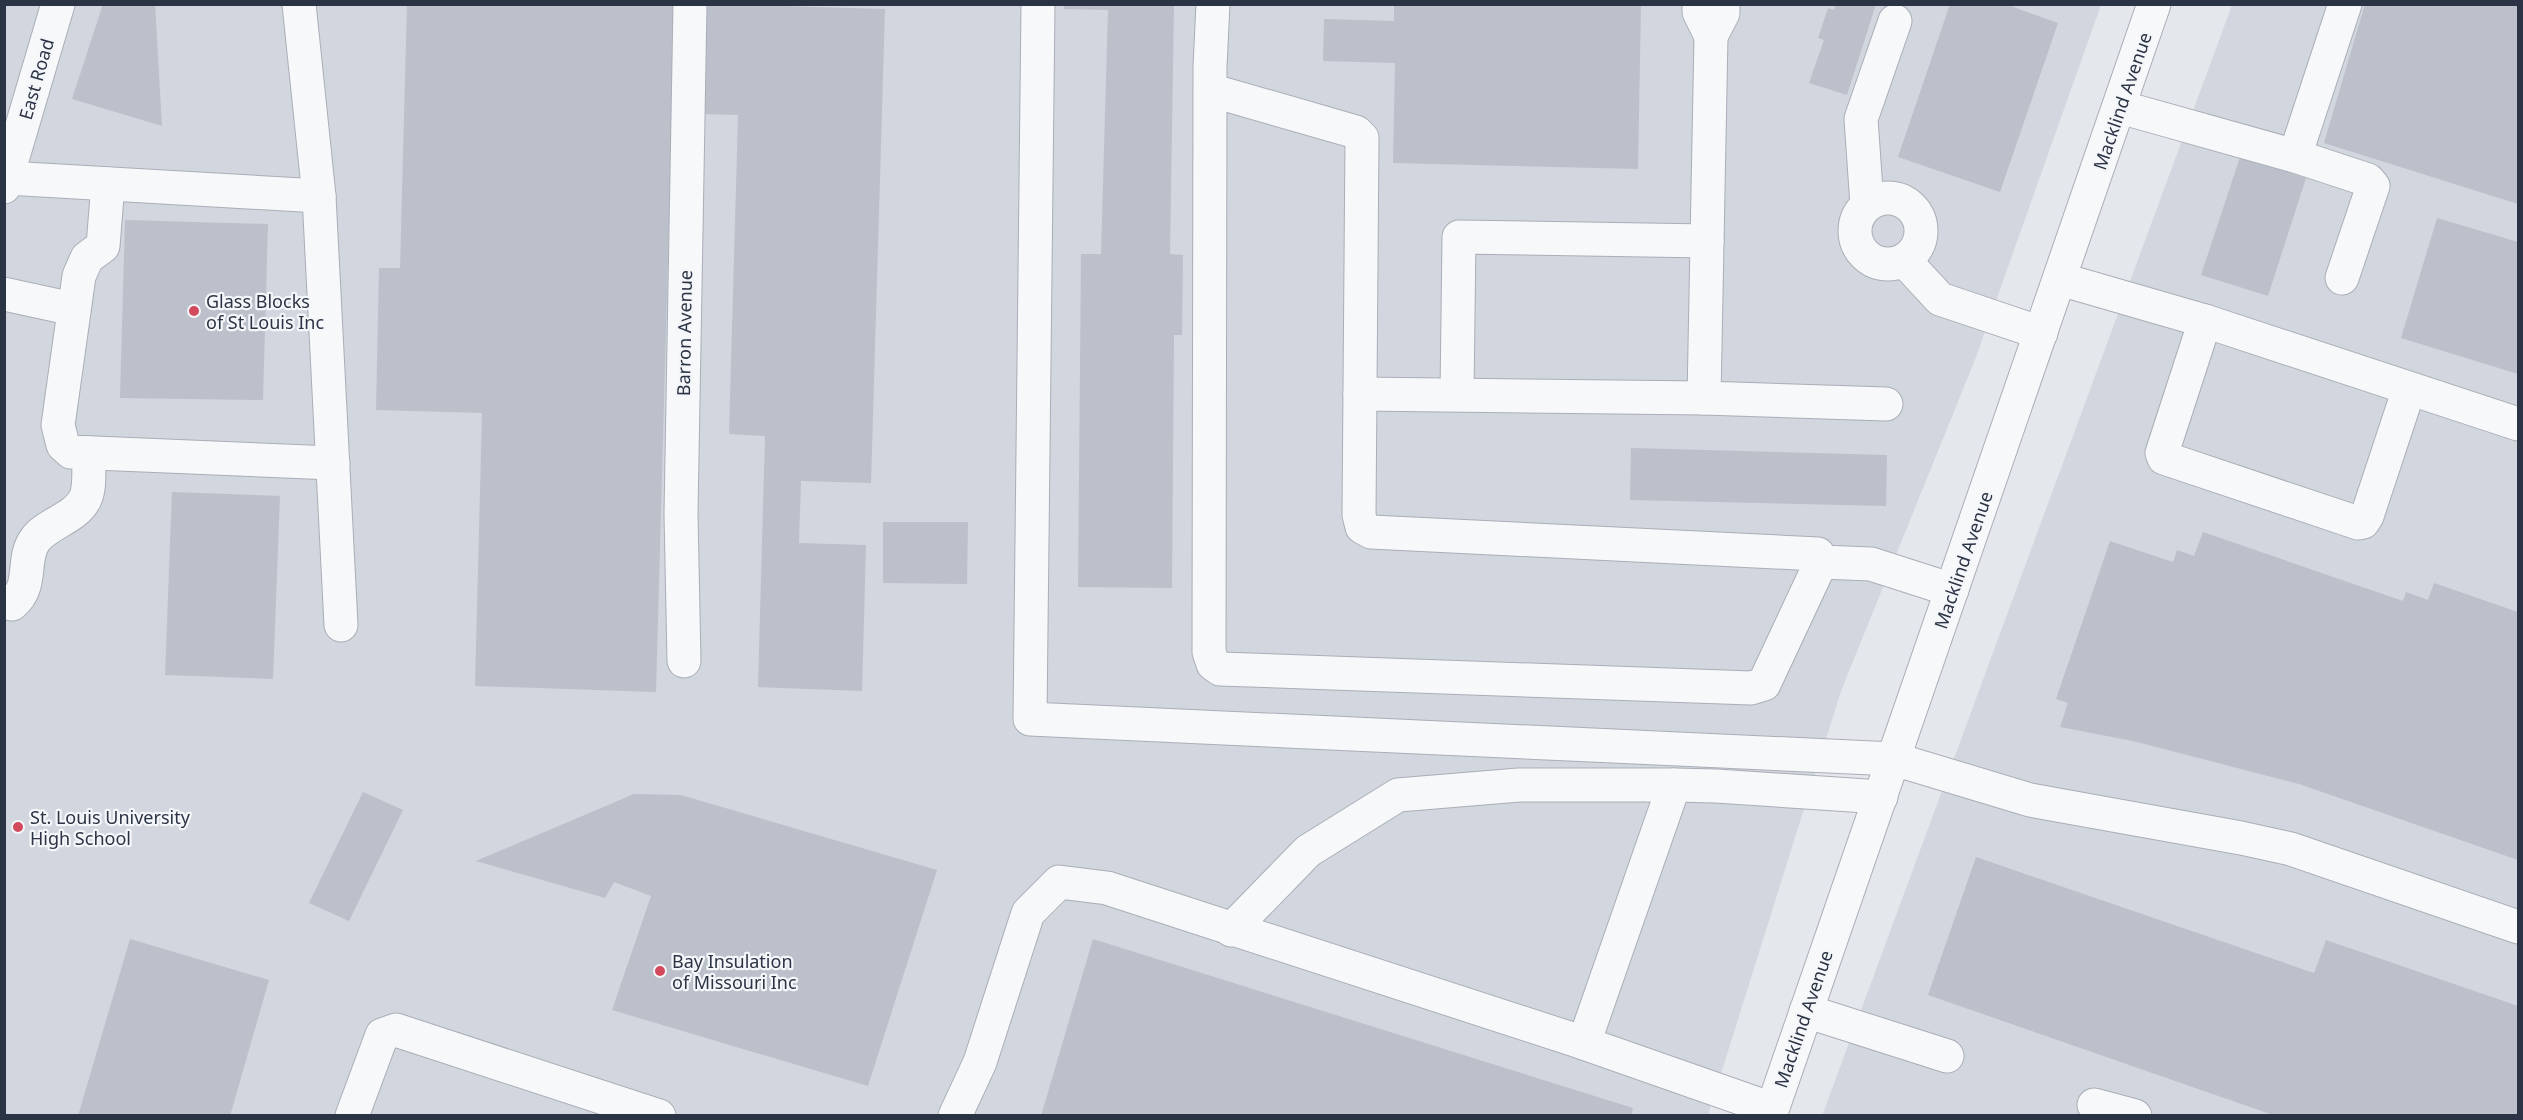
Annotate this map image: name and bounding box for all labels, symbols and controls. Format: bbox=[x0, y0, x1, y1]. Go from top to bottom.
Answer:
street label: Macklind Avenue bbox=[2087, 29, 2157, 173]
street label: East Road bbox=[13, 36, 59, 122]
street label: Barron Avenue bbox=[671, 270, 697, 396]
place label: Glass Blocks of St Louis Inc bbox=[206, 289, 324, 334]
marker: Glass Blocks of St Louis Inc bbox=[187, 304, 201, 318]
street label: Macklind Avenue bbox=[1928, 488, 1998, 632]
place label: St. Louis University High School bbox=[30, 805, 191, 850]
marker: St. Louis University High School bbox=[11, 820, 25, 834]
street label: Macklind Avenue bbox=[1768, 947, 1838, 1091]
place label: Bay Insulation of Missouri Inc bbox=[672, 949, 797, 994]
marker: Bay Insulation of Missouri Inc bbox=[653, 964, 667, 978]

